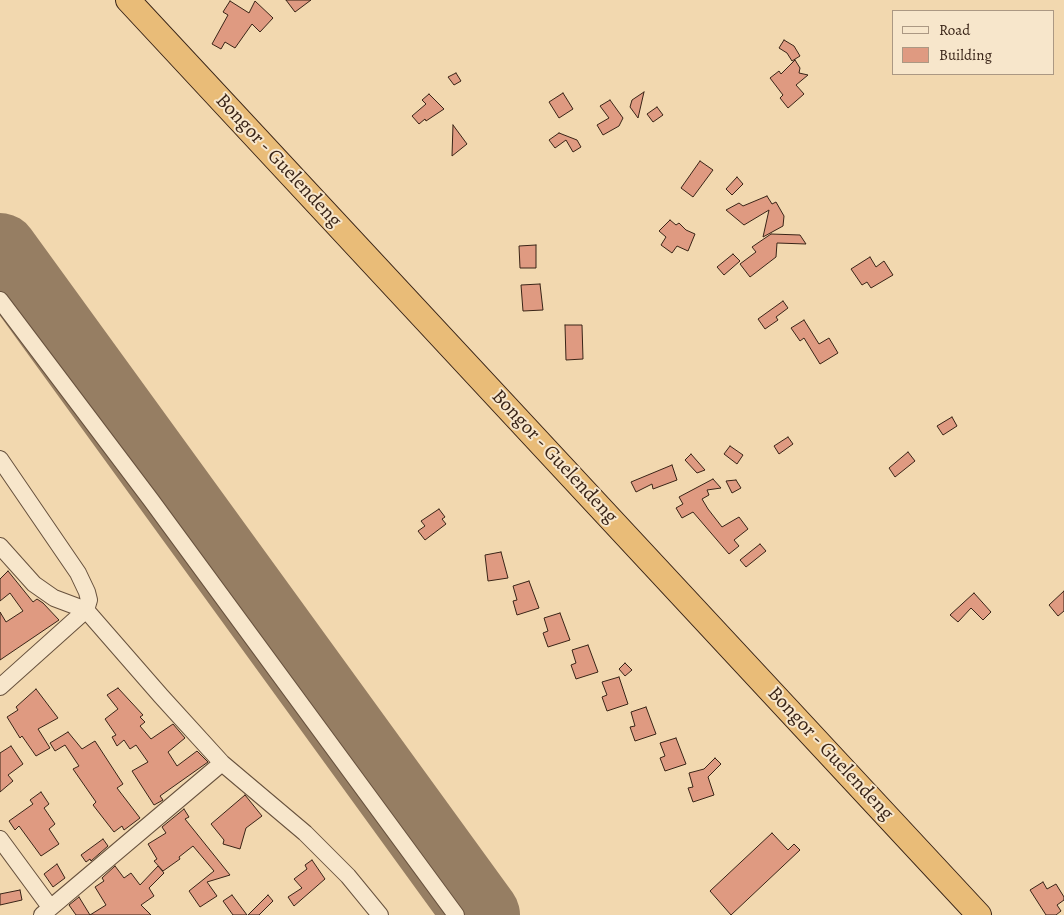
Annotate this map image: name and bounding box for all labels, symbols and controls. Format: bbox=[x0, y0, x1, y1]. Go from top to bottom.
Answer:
legend bbox=[892, 10, 1054, 75]
text: Road bbox=[939, 20, 970, 40]
text: Building bbox=[939, 45, 992, 65]
street label: Bongor - Guelendeng bbox=[210, 89, 346, 233]
street label: Bongor - Guelendeng bbox=[486, 385, 622, 529]
street label: Bongor - Guelendeng bbox=[762, 682, 898, 826]

